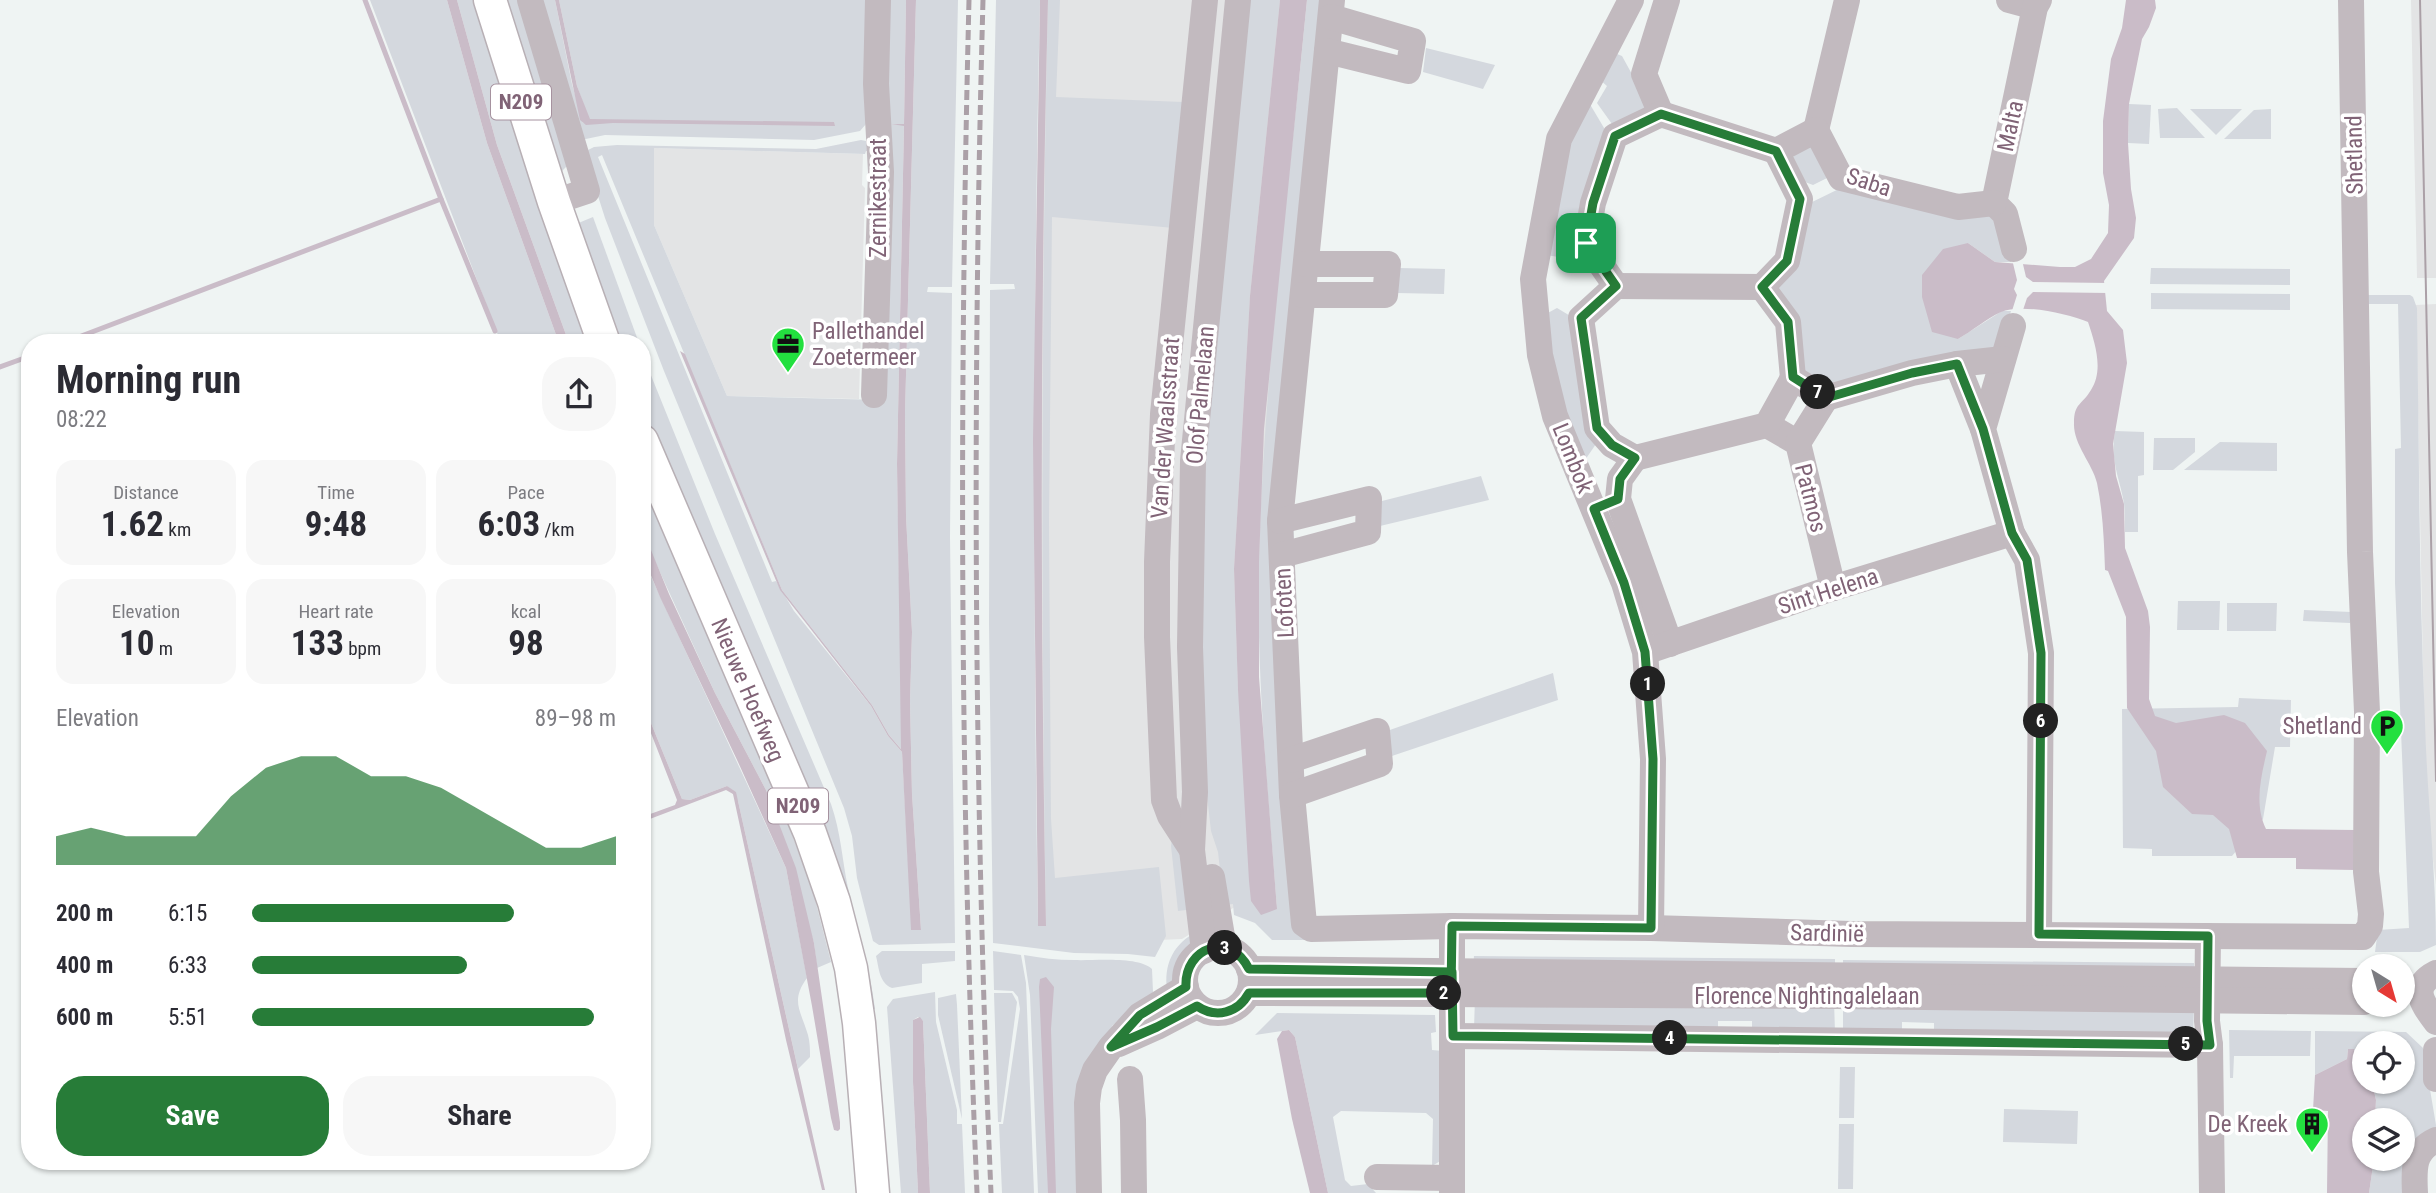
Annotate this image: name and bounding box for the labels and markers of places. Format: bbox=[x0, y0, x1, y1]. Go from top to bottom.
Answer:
pin bbox=[1556, 213, 1616, 273]
place label: Pallethandel Zoetermeer bbox=[812, 318, 925, 371]
office icon: Pallethandel Zoetermeer bbox=[769, 325, 807, 374]
pin: 7 bbox=[1800, 374, 1836, 410]
pin: 1 bbox=[1630, 666, 1666, 702]
pin: 6 bbox=[2024, 704, 2058, 738]
parking icon: Shetland bbox=[2368, 707, 2406, 756]
place label: Shetland bbox=[2283, 713, 2362, 740]
pin: 3 bbox=[1208, 930, 1242, 965]
pin: 2 bbox=[1426, 976, 1462, 1010]
pin: 4 bbox=[1652, 1020, 1688, 1056]
pin: 5 bbox=[2168, 1026, 2204, 1062]
building icon: De Kreek bbox=[2293, 1105, 2331, 1154]
place label: De Kreek bbox=[2208, 1111, 2289, 1138]

